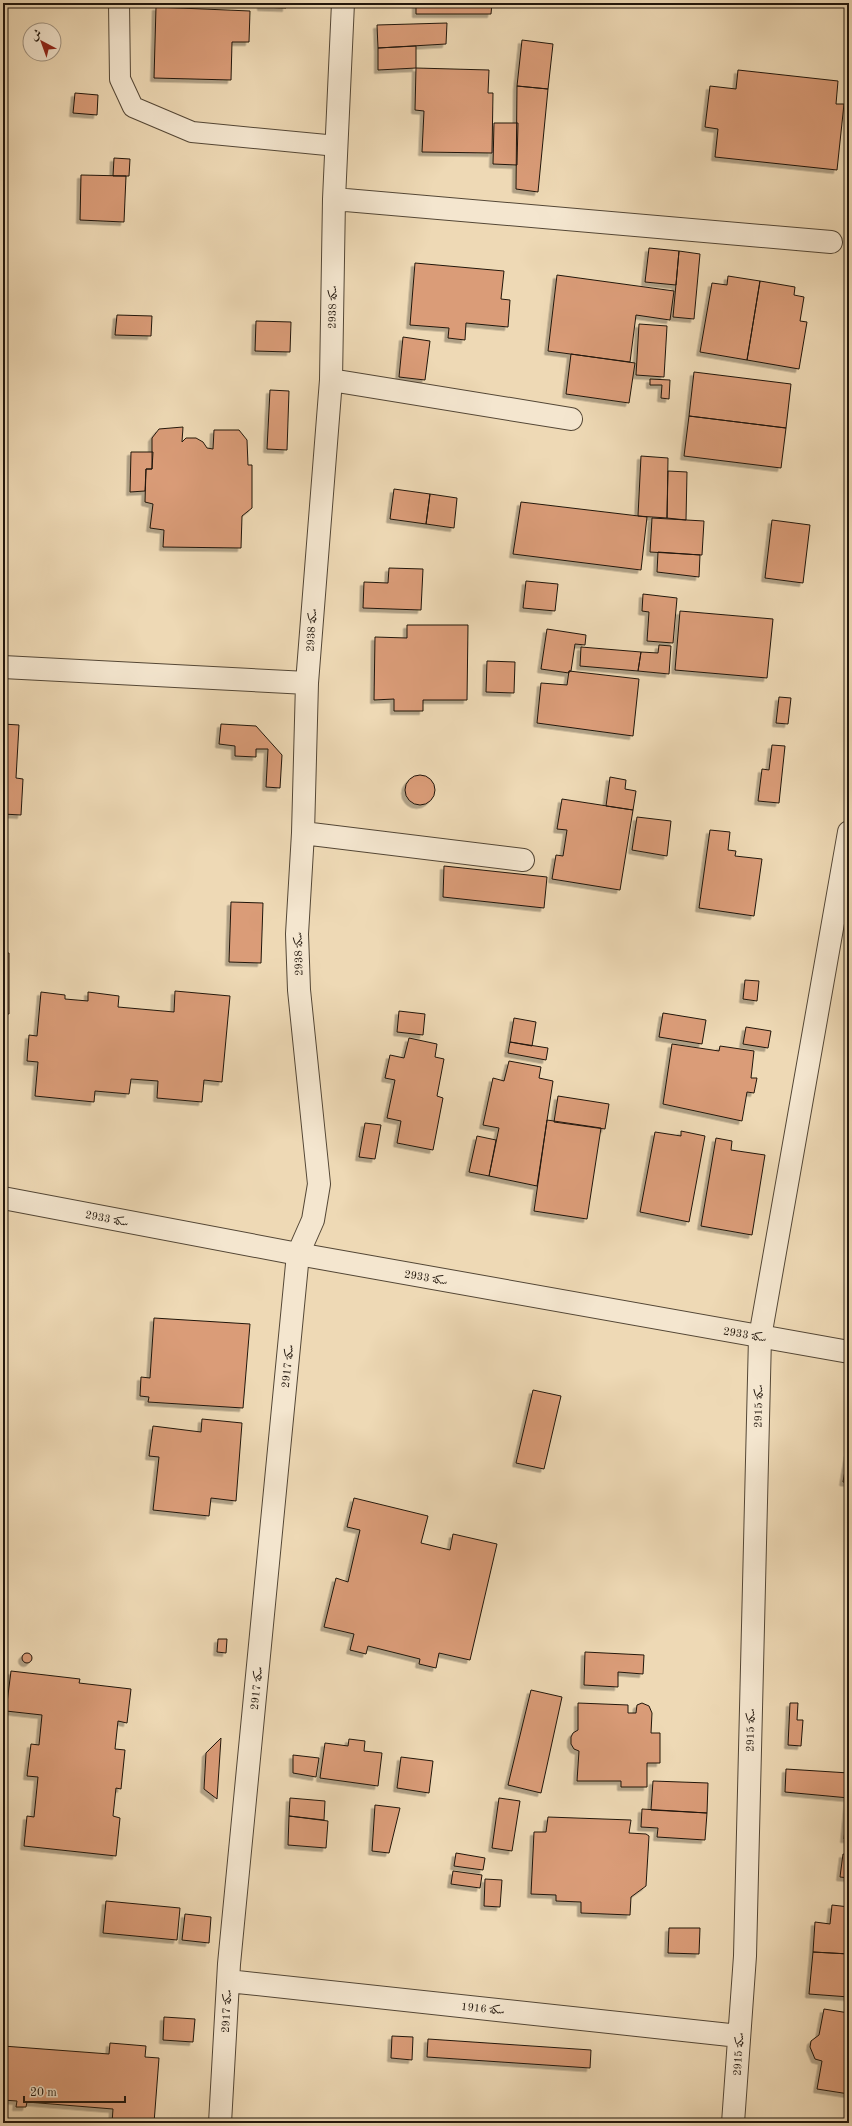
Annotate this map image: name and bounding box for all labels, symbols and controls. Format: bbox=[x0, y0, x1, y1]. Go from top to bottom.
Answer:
north arrow bbox=[22, 22, 62, 62]
text: ش bbox=[29, 28, 44, 43]
street label: سكة 2938 bbox=[327, 285, 339, 329]
street label: سكة 2938 bbox=[304, 608, 320, 652]
street label: سكة 2938 bbox=[293, 932, 305, 976]
street label: سكة 2933 bbox=[84, 1209, 129, 1229]
street label: سكة 2933 bbox=[403, 1268, 448, 1288]
street label: سكة 2933 bbox=[722, 1325, 767, 1345]
street label: سكة 2917 bbox=[280, 1344, 296, 1388]
street label: سكة 2915 bbox=[753, 1384, 765, 1428]
street label: سكة 2917 bbox=[249, 1666, 265, 1710]
street label: سكة 2915 bbox=[745, 1708, 757, 1752]
street label: سكة 2917 bbox=[220, 1989, 234, 2033]
street label: سكة 1916 bbox=[461, 2001, 505, 2017]
street label: سكة 2915 bbox=[731, 2032, 747, 2076]
scale bar bbox=[24, 2078, 125, 2104]
text: 20 m bbox=[30, 2087, 57, 2099]

